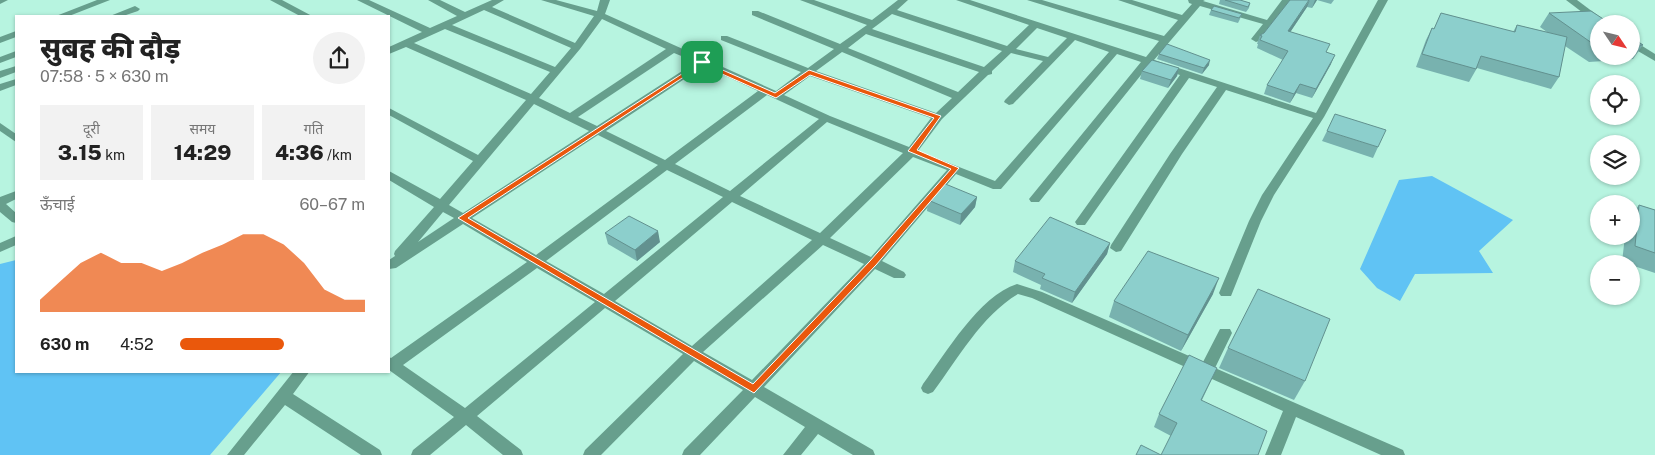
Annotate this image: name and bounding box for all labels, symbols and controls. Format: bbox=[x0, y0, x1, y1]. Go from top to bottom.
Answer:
north arrow bbox=[1590, 15, 1640, 65]
map controls bbox=[1590, 15, 1640, 305]
text: सुबह की दौड़ bbox=[40, 31, 180, 64]
button: share bbox=[313, 32, 365, 84]
pin bbox=[681, 41, 723, 83]
icon: arrive bbox=[688, 48, 716, 76]
text: 07:58 · 5 × 630 m bbox=[40, 67, 169, 86]
button: locate bbox=[1590, 75, 1640, 125]
text: दूरी bbox=[83, 121, 100, 137]
text: समय bbox=[190, 121, 215, 137]
text: गति bbox=[304, 121, 323, 137]
button: layers bbox=[1590, 135, 1640, 185]
text: 3.15 bbox=[58, 140, 102, 165]
text: 14:29 bbox=[174, 140, 231, 165]
text: 4:36 bbox=[275, 140, 324, 165]
text: km bbox=[102, 147, 125, 163]
text: /km bbox=[324, 147, 352, 163]
text: ऊँचाई bbox=[40, 195, 75, 214]
text: 60–67 m bbox=[299, 195, 365, 214]
button: + bbox=[1590, 195, 1640, 245]
button: − bbox=[1590, 255, 1640, 305]
text: 630 m bbox=[40, 335, 89, 354]
text: 4:52 bbox=[120, 335, 153, 354]

